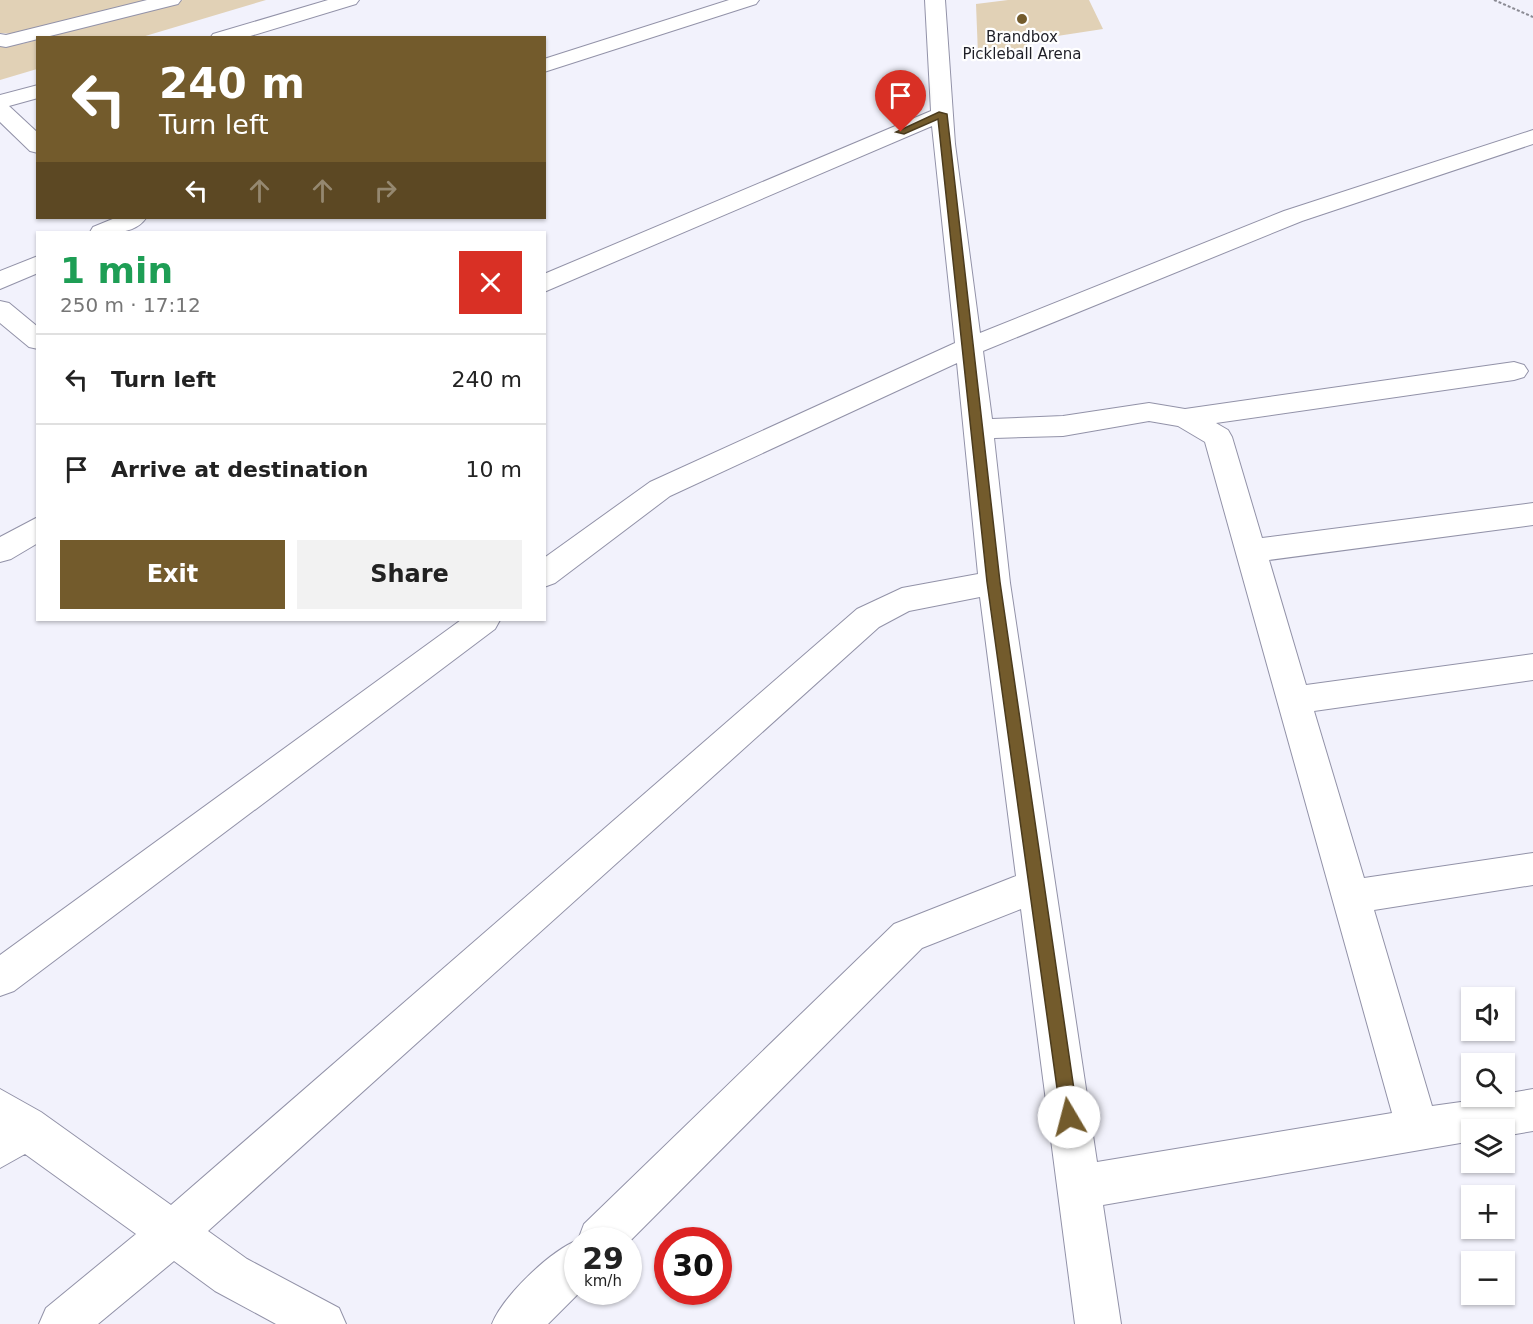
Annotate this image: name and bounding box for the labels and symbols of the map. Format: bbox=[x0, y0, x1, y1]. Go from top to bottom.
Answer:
marker: Brandbox Pickleball Arena bbox=[1015, 12, 1029, 26]
place label: Brandbox Pickleball Arena bbox=[962, 28, 1082, 63]
pin bbox=[875, 70, 926, 132]
position arrow bbox=[1037, 1085, 1101, 1149]
speed limit sign: 30 bbox=[654, 1227, 732, 1305]

